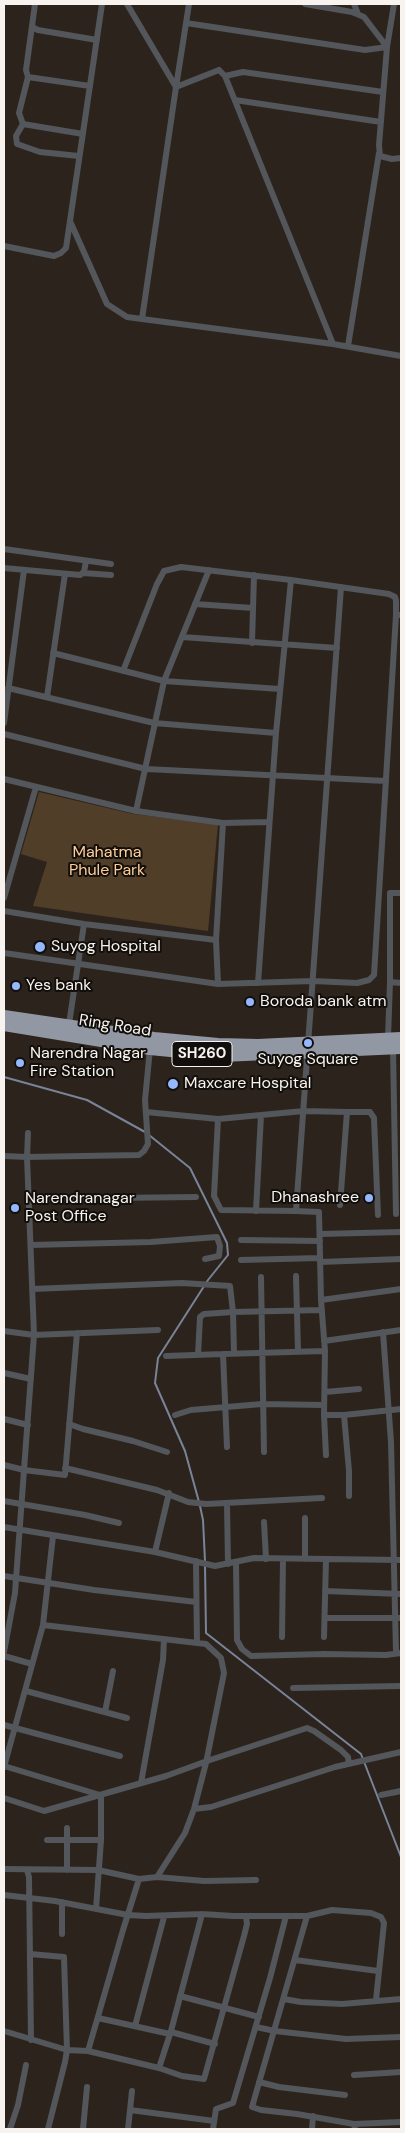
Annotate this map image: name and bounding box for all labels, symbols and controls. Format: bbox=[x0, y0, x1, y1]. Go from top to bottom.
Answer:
park label: Mahatma Phule Park bbox=[69, 843, 145, 881]
place label: Suyog Hospital bbox=[51, 937, 161, 957]
marker: Suyog Hospital bbox=[33, 940, 47, 954]
place label: Yes bank bbox=[26, 976, 91, 996]
marker: Yes bank bbox=[10, 980, 22, 992]
place label: Boroda bank atm bbox=[260, 992, 386, 1012]
marker: Boroda bank atm bbox=[244, 996, 256, 1008]
street label: Ring Road bbox=[77, 1011, 153, 1041]
marker: Suyog Square bbox=[302, 1037, 314, 1049]
road number: SH260 bbox=[172, 1042, 232, 1066]
place label: Narendra Nagar Fire Station bbox=[30, 1044, 146, 1082]
place label: Suyog Square bbox=[258, 1050, 358, 1070]
marker: Narendra Nagar Fire Station bbox=[14, 1057, 26, 1069]
place label: Maxcare Hospital bbox=[184, 1074, 311, 1094]
marker: Maxcare Hospital bbox=[166, 1077, 180, 1091]
place label: Dhanashree bbox=[271, 1188, 359, 1208]
place label: Narendranagar Post Office bbox=[25, 1189, 135, 1227]
marker: Dhanashree bbox=[363, 1192, 375, 1204]
marker: Narendranagar Post Office bbox=[9, 1202, 21, 1214]

